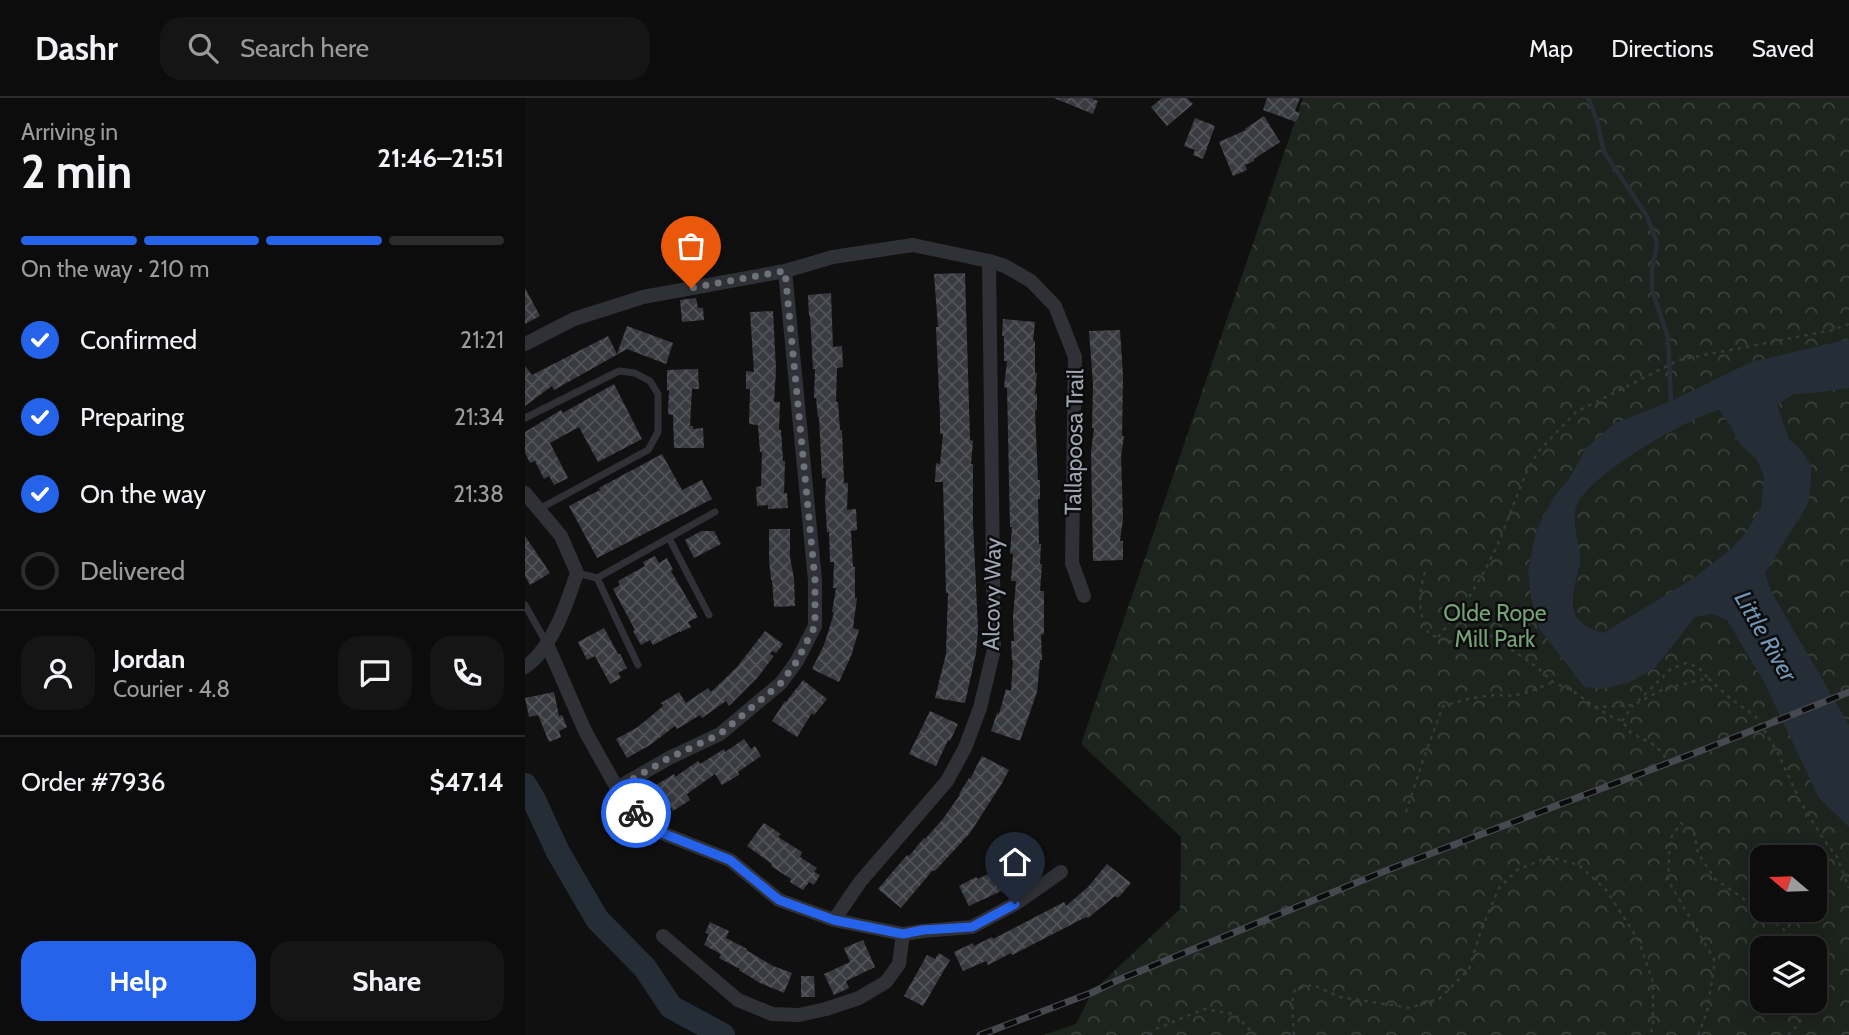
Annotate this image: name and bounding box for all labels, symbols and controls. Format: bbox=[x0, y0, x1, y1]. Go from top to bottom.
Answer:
search box bbox=[160, 17, 650, 80]
text: Dashr bbox=[35, 28, 118, 68]
icon: search bbox=[184, 29, 222, 67]
text: Search here bbox=[240, 32, 369, 64]
text: Map bbox=[1529, 34, 1573, 63]
text: Directions bbox=[1611, 34, 1714, 63]
text: Saved bbox=[1752, 34, 1814, 63]
text: Arriving in bbox=[21, 118, 118, 146]
text: 21:46–21:51 bbox=[377, 142, 504, 174]
text: 2 min bbox=[21, 144, 132, 200]
pin bbox=[661, 216, 721, 288]
icon: bag bbox=[672, 227, 710, 265]
text: On the way · 210 m bbox=[21, 255, 209, 283]
icon: check bbox=[21, 321, 59, 359]
text: Confirmed bbox=[80, 324, 197, 356]
text: 21:21 bbox=[460, 326, 504, 354]
street label: Tallapoosa Trail bbox=[1059, 368, 1089, 515]
icon: check bbox=[21, 398, 59, 436]
text: Preparing bbox=[80, 401, 184, 433]
text: 21:34 bbox=[454, 403, 504, 431]
icon: check bbox=[21, 475, 59, 513]
text: On the way bbox=[80, 478, 206, 510]
text: 21:38 bbox=[453, 480, 504, 508]
street label: Alcovy Way bbox=[977, 537, 1007, 651]
text: Delivered bbox=[80, 555, 185, 587]
water label: Little River bbox=[1729, 586, 1804, 688]
park label: Olde Rope Mill Park bbox=[1443, 599, 1547, 653]
button: person bbox=[21, 636, 95, 710]
button: chat bbox=[338, 636, 412, 710]
button: phone bbox=[430, 636, 504, 710]
text: Jordan bbox=[113, 643, 185, 675]
text: Courier · 4.8 bbox=[113, 675, 230, 703]
text: Order #7936 bbox=[21, 766, 166, 798]
text: $47.14 bbox=[429, 766, 504, 798]
courier bbox=[601, 778, 671, 848]
icon: bike bbox=[617, 794, 655, 832]
pin bbox=[985, 832, 1045, 904]
icon: home bbox=[996, 843, 1034, 881]
north arrow bbox=[1750, 845, 1827, 922]
map controls bbox=[1750, 845, 1827, 1013]
button: layers bbox=[1750, 936, 1827, 1013]
button: Help bbox=[21, 941, 256, 1021]
button: Share bbox=[270, 941, 504, 1021]

